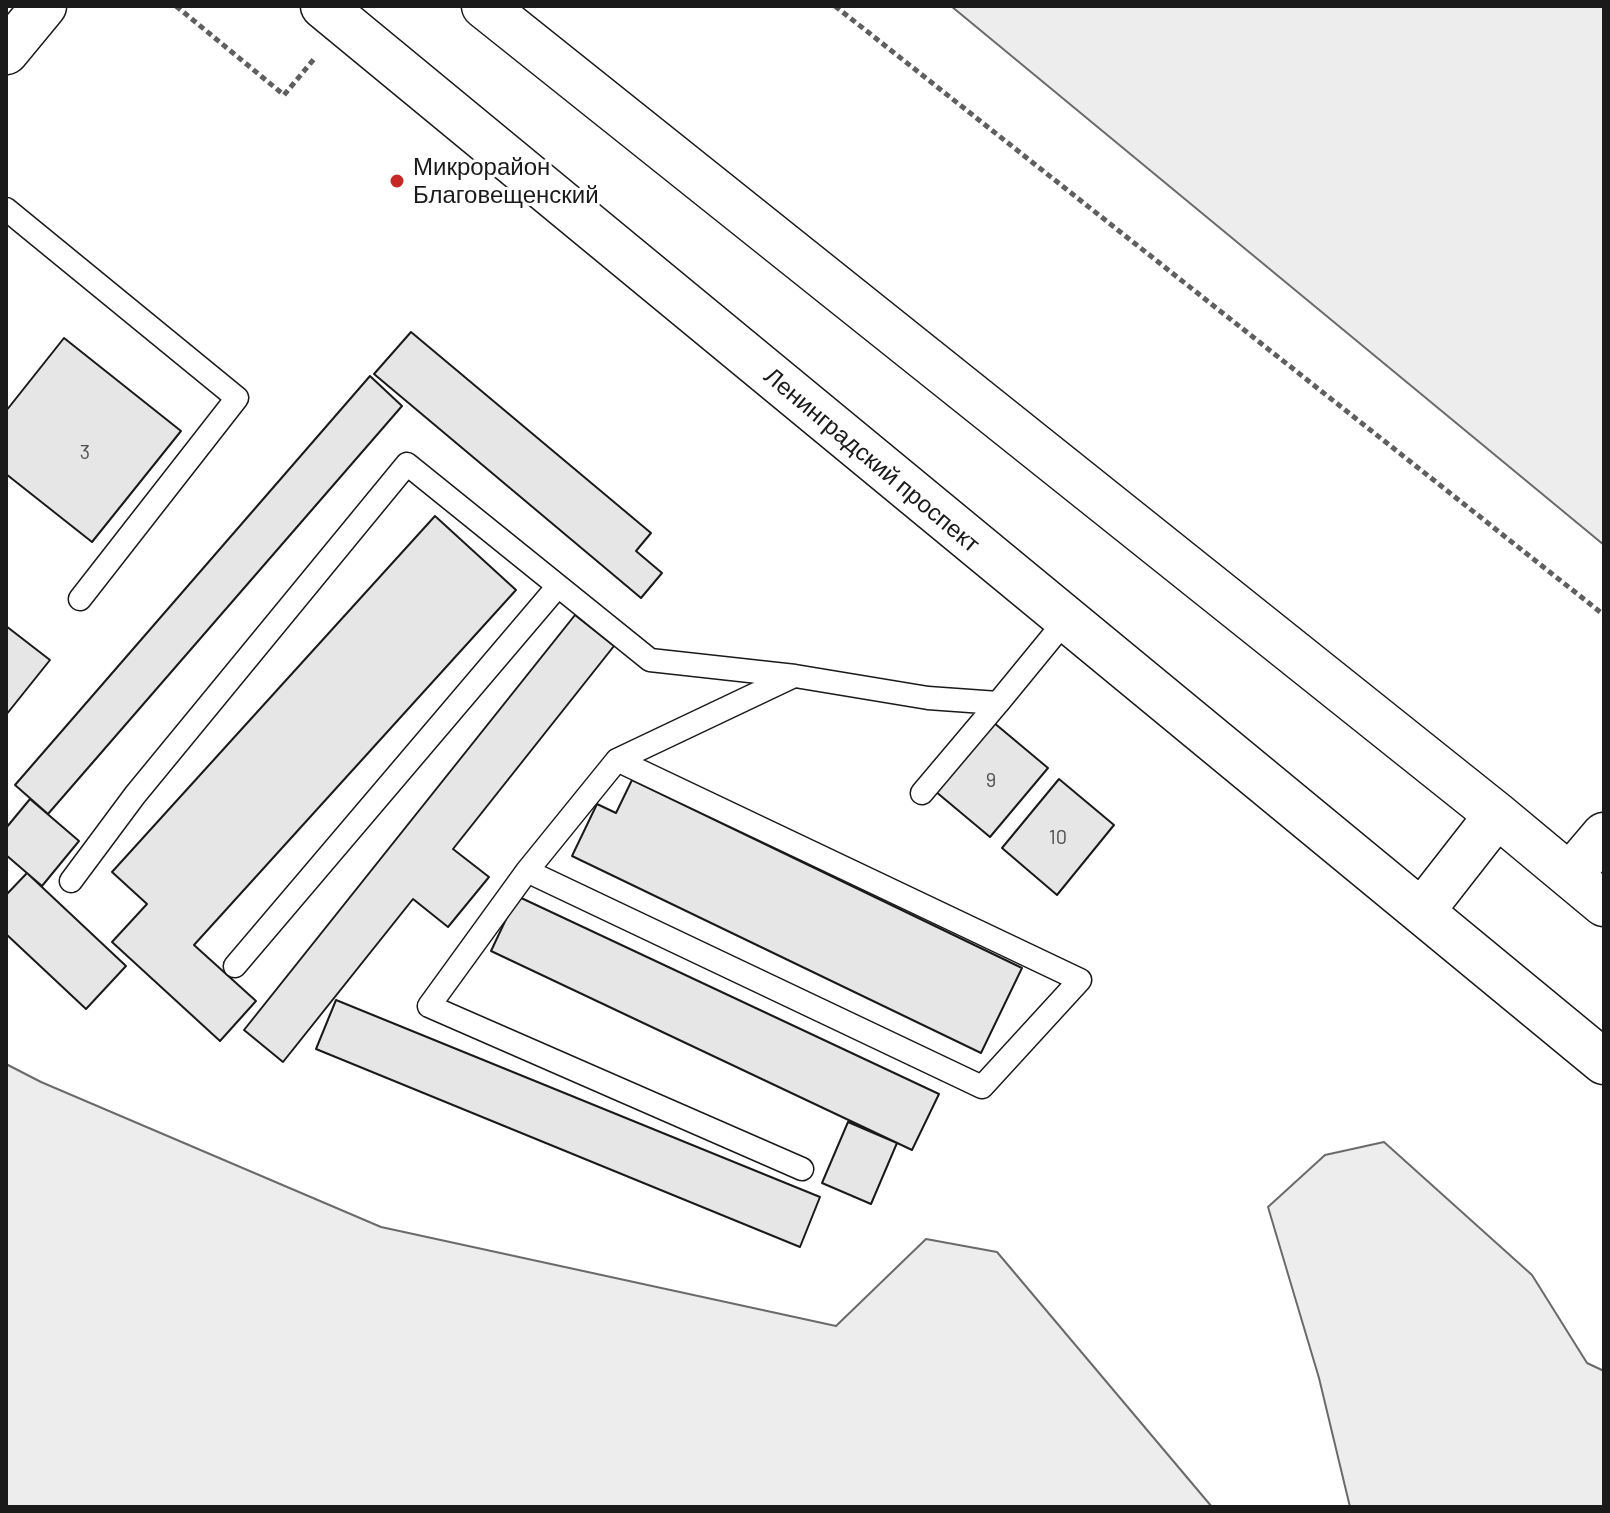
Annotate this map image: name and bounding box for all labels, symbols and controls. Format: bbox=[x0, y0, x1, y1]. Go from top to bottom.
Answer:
place label: Микрорайон Благовещенский bbox=[413, 153, 599, 209]
marker: Микрорайон Благовещенский bbox=[388, 172, 406, 190]
street label: Ленинградский проспект bbox=[758, 361, 986, 559]
house number: 3 bbox=[80, 440, 90, 464]
house number: 9 bbox=[986, 768, 996, 792]
house number: 10 bbox=[1049, 825, 1067, 849]

